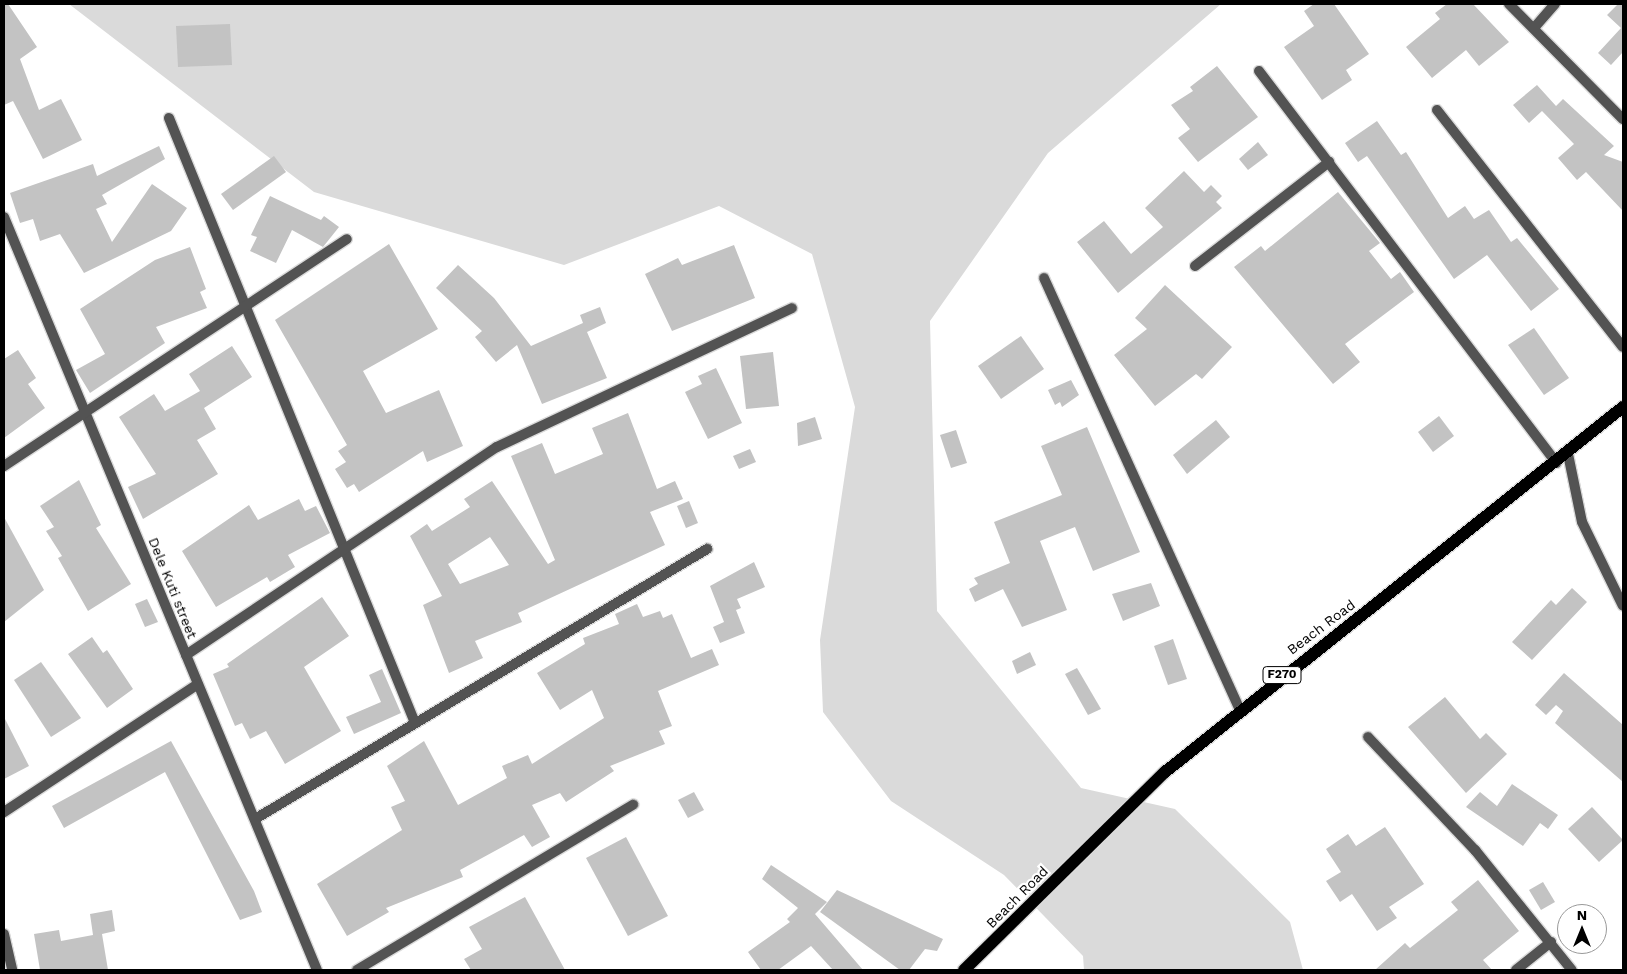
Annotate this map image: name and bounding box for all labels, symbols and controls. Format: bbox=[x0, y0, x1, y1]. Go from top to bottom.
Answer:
street label: Dele Kuti street bbox=[145, 535, 201, 641]
street label: Beach Road bbox=[1284, 596, 1358, 658]
road number: F270 bbox=[1262, 666, 1302, 684]
street label: Beach Road bbox=[983, 863, 1051, 931]
north arrow bbox=[1557, 904, 1607, 954]
text: N bbox=[1577, 907, 1587, 923]

